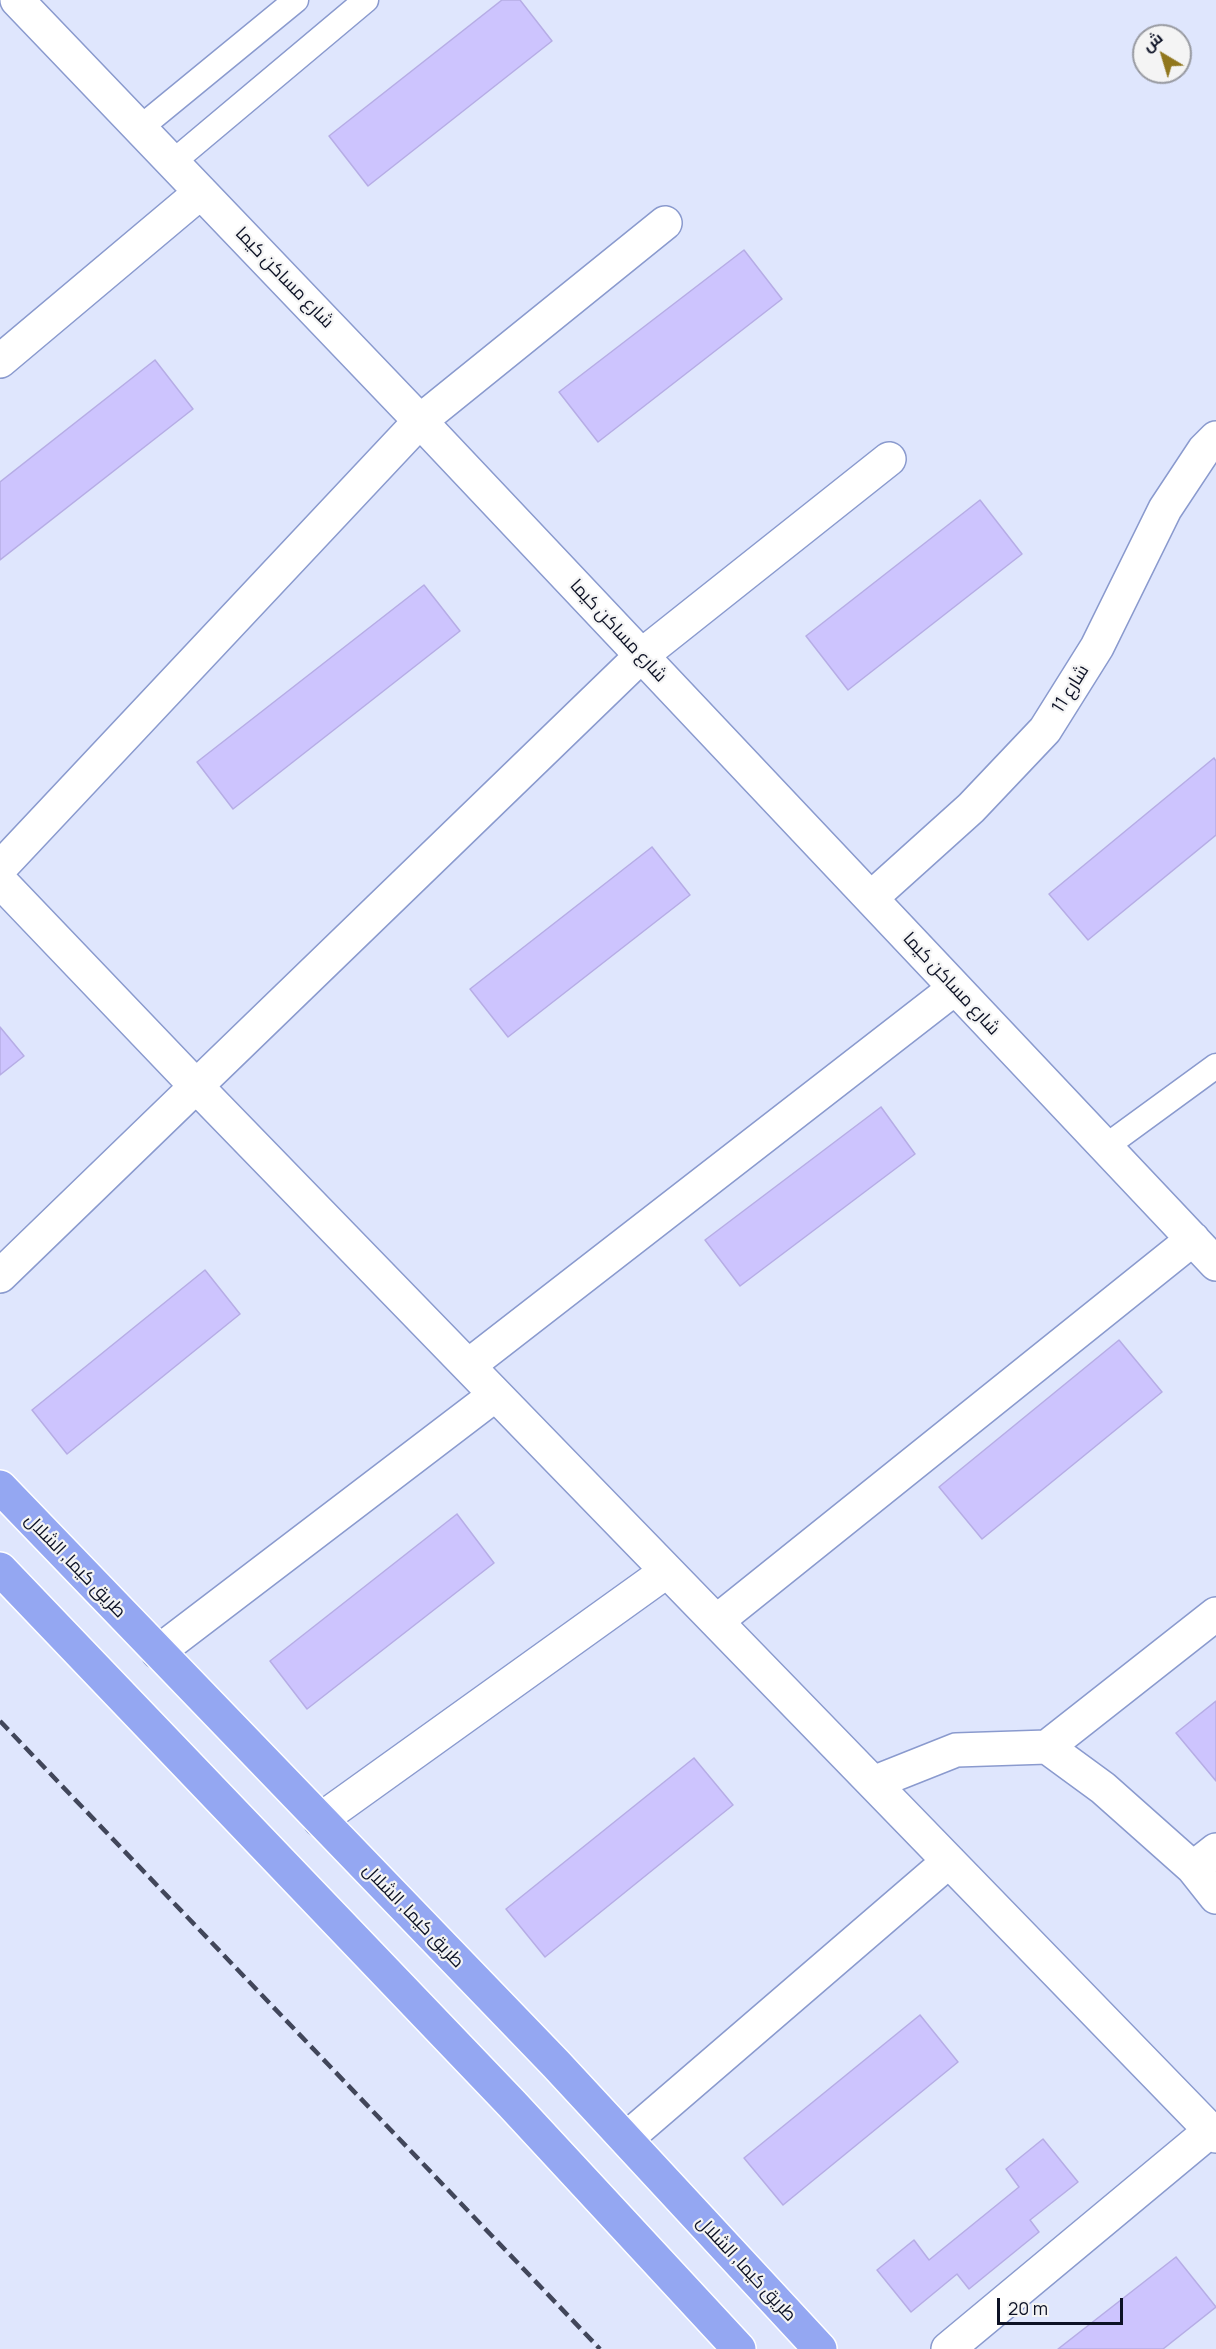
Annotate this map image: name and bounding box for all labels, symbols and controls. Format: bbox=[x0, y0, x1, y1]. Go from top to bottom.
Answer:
north arrow bbox=[1132, 24, 1192, 84]
text: ش bbox=[1137, 26, 1167, 56]
street label: شارع مساكن كيما bbox=[230, 223, 338, 333]
street label: شارع مساكن كيما bbox=[565, 575, 671, 687]
street label: شارع 11 bbox=[1048, 661, 1094, 717]
street label: شارع مساكن كيما bbox=[898, 928, 1004, 1040]
street label: طريق كيما, الشلال bbox=[20, 1509, 130, 1623]
street label: طريق كيما, الشلال bbox=[358, 1859, 468, 1973]
street label: طريق كيما, الشلال bbox=[692, 2212, 800, 2326]
scale bar bbox=[1000, 2286, 1126, 2324]
text: 20 m bbox=[1008, 2296, 1048, 2320]

